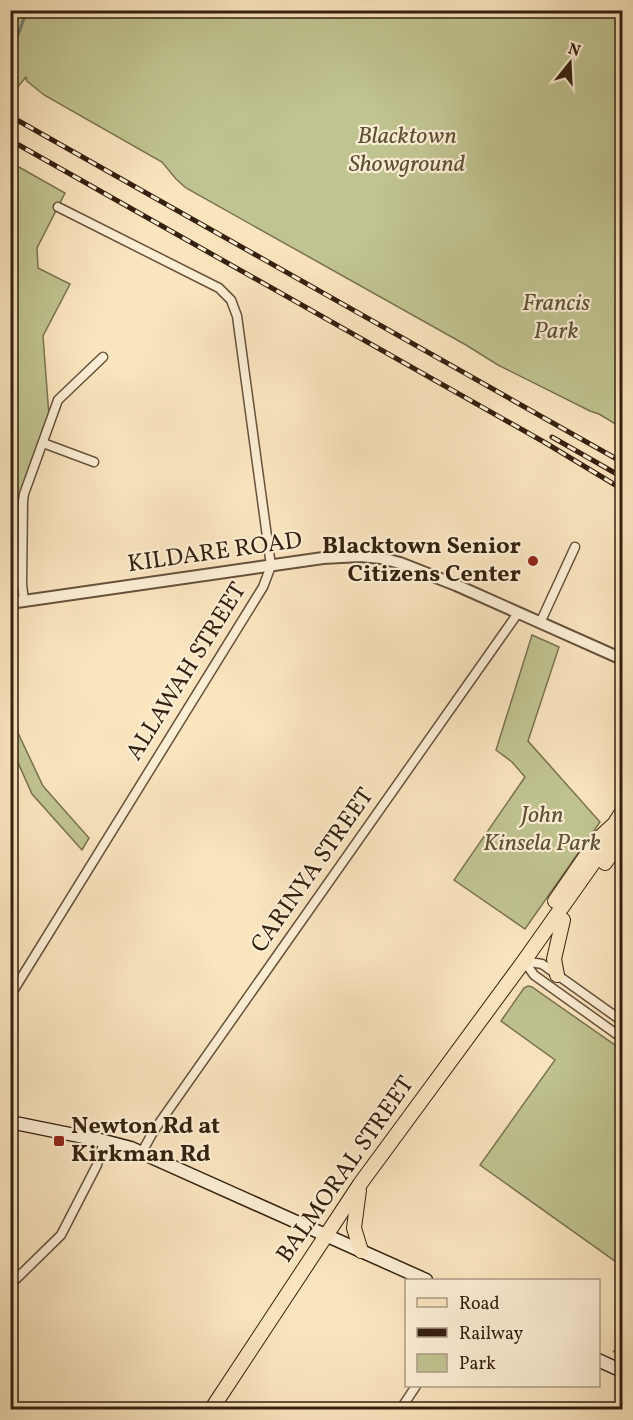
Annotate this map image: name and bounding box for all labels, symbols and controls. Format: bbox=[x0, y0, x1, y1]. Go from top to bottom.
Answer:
north arrow bbox=[540, 33, 600, 93]
text: N bbox=[565, 38, 583, 63]
park label: Blacktown Showground bbox=[349, 120, 466, 182]
park label: Francis Park bbox=[522, 287, 590, 349]
street label: KILDARE ROAD bbox=[126, 524, 304, 582]
place label: Blacktown Senior Citizens Center bbox=[322, 530, 521, 592]
marker: Blacktown Senior Citizens Center bbox=[526, 554, 540, 568]
street label: ALLAWAH STREET bbox=[119, 576, 255, 768]
street label: CARINYA STREET bbox=[243, 782, 383, 960]
park label: John Kinsela Park bbox=[483, 799, 601, 861]
street label: BALMORAL STREET bbox=[269, 1070, 423, 1270]
place label: Newton Rd at Kirkman Rd bbox=[71, 1110, 220, 1172]
marker: Newton Rd at Kirkman Rd bbox=[52, 1134, 66, 1148]
legend bbox=[405, 1279, 600, 1387]
text: Road bbox=[459, 1292, 500, 1317]
text: Railway bbox=[459, 1322, 523, 1347]
text: Park bbox=[459, 1352, 496, 1377]

